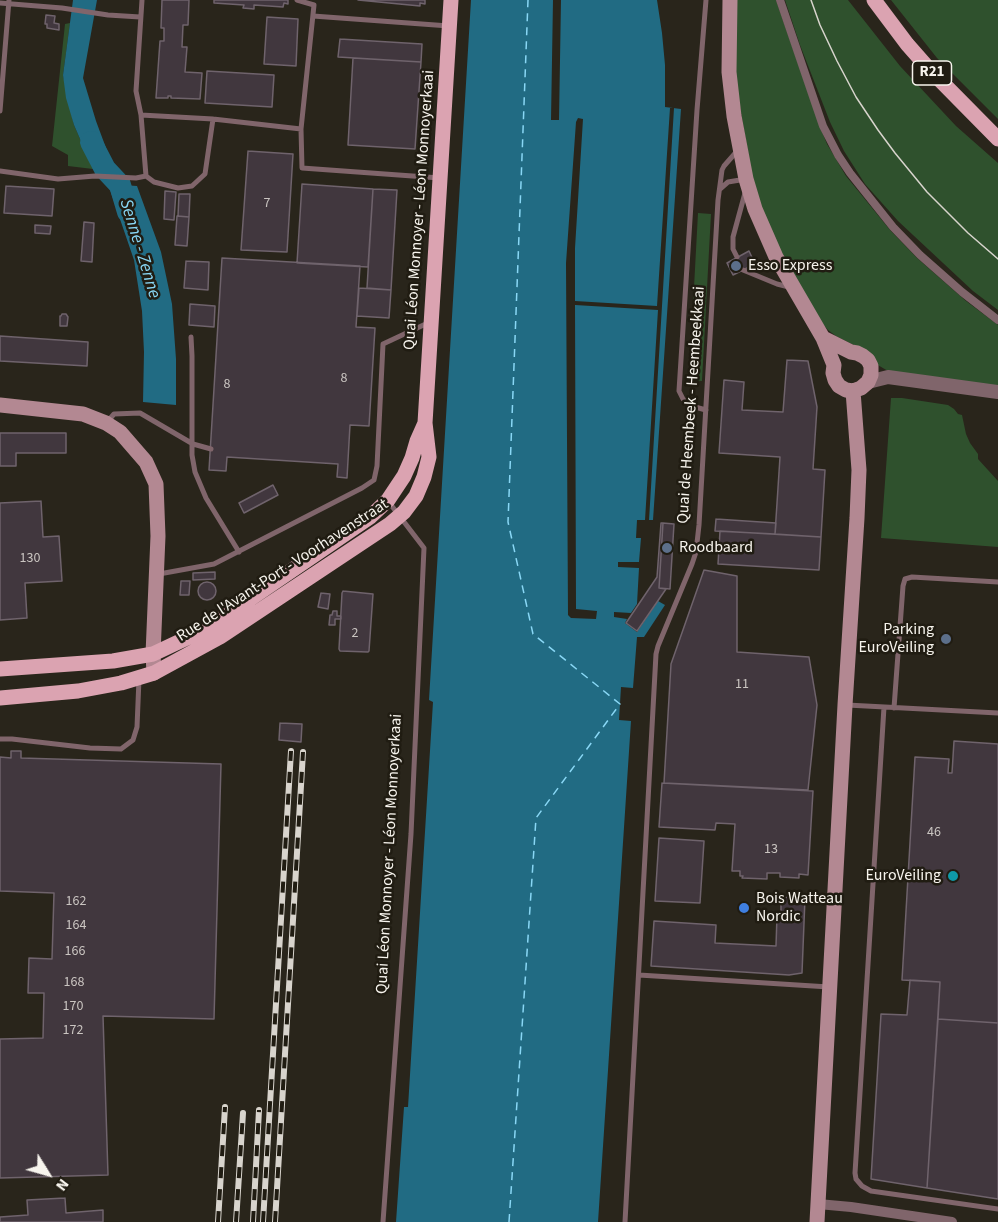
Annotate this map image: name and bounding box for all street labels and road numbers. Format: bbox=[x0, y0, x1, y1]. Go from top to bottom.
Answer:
road number: R21 bbox=[912, 61, 952, 85]
street label: Quai Léon Monnoyer - Léon Monnoyerkaai bbox=[401, 69, 439, 351]
street label: Quai de Heembeek - Heembeekkaai bbox=[674, 286, 710, 524]
street label: Rue de l'Avant-Port - Voorhavenstraat bbox=[174, 495, 392, 647]
street label: Quai Léon Monnoyer - Léon Monnoyerkaai bbox=[373, 713, 407, 995]

